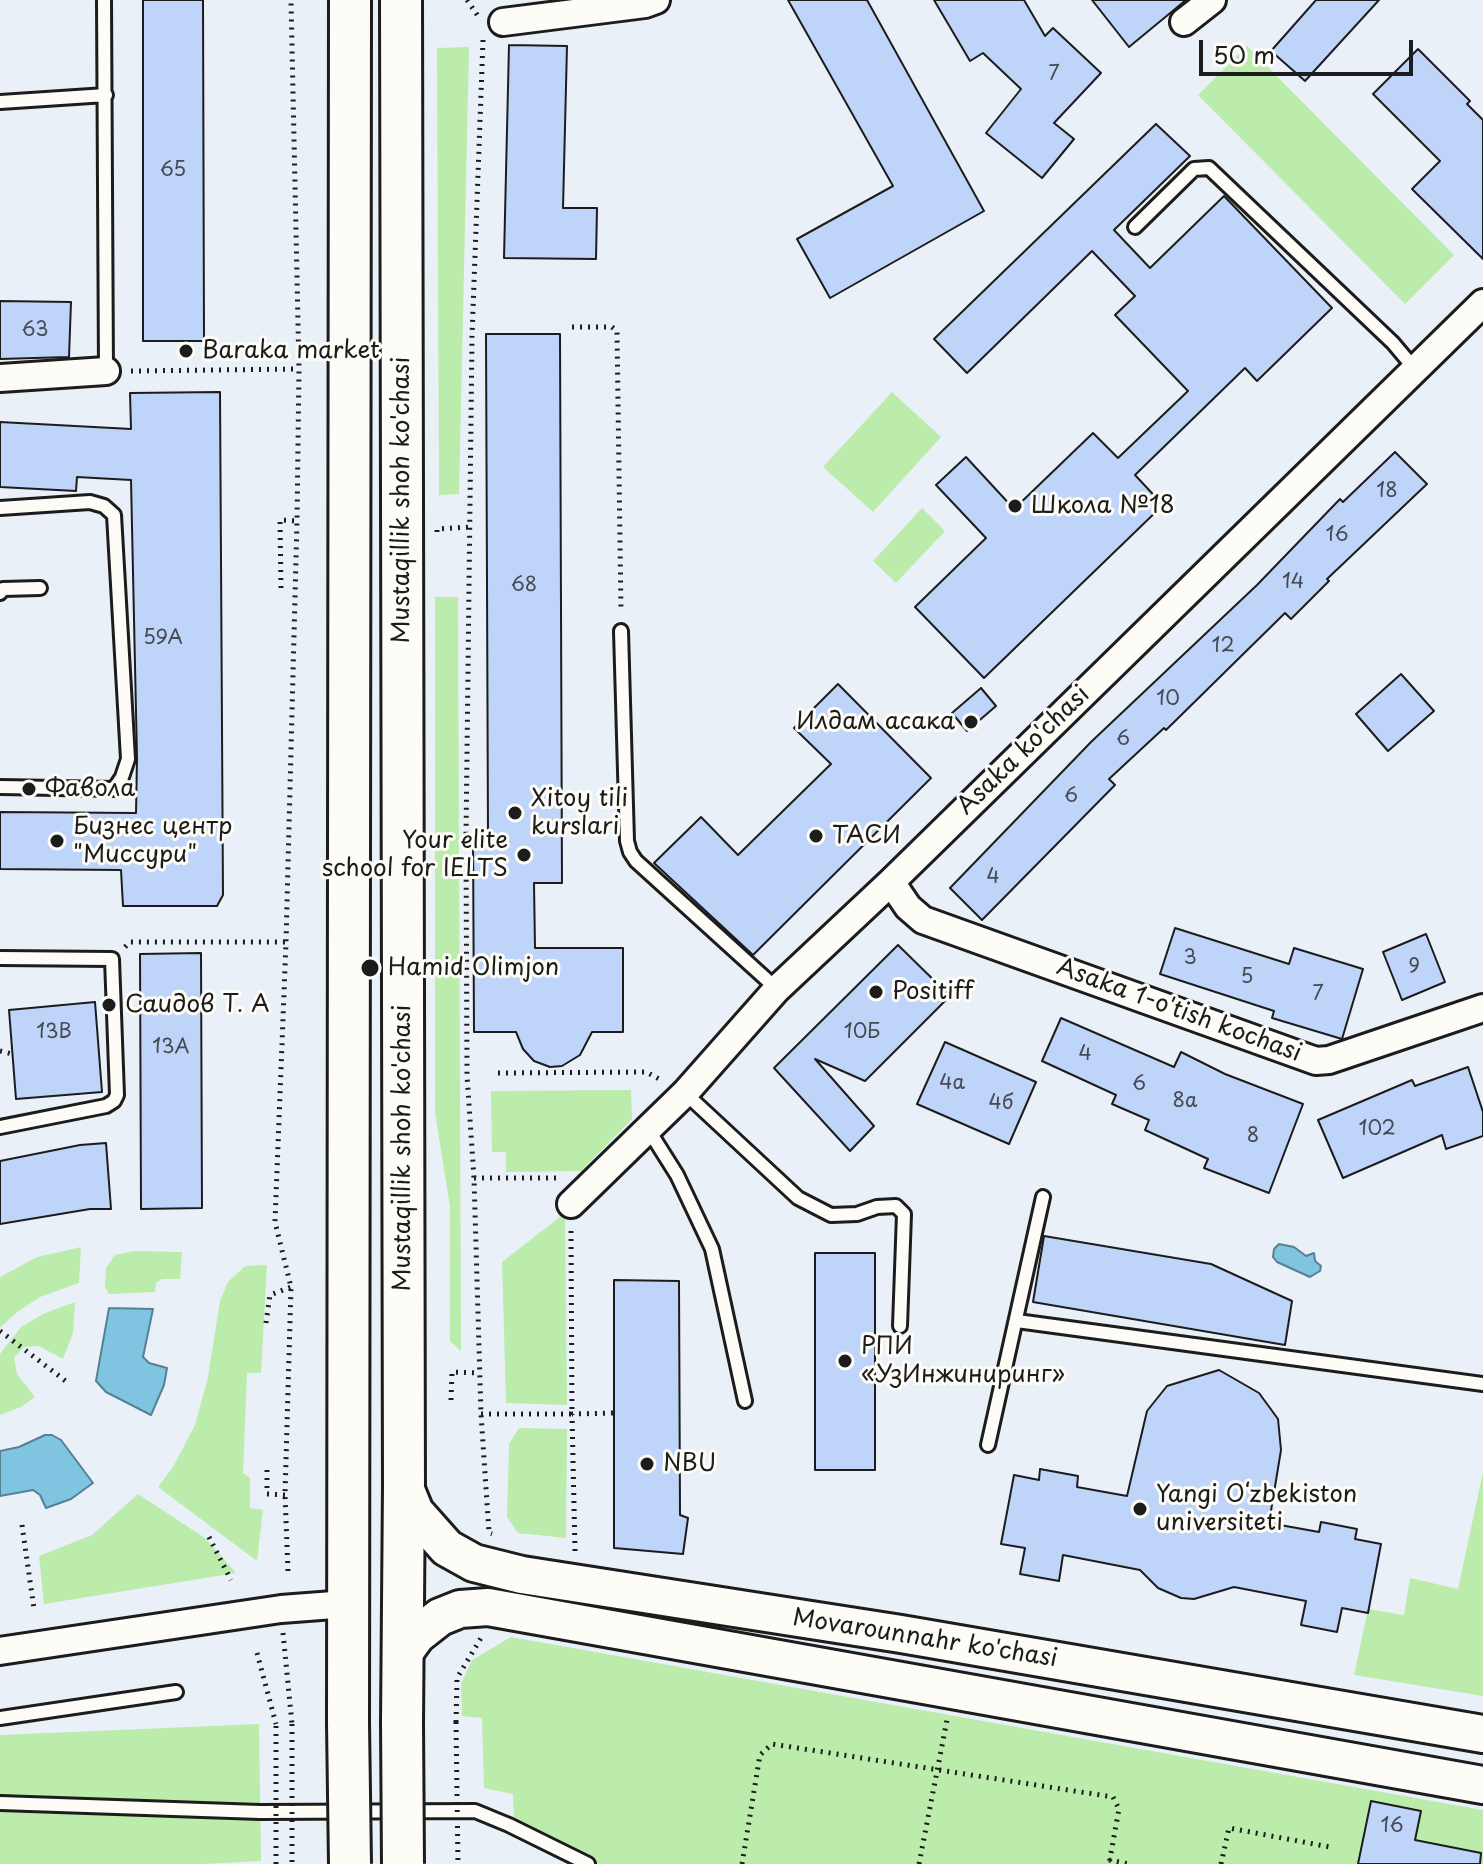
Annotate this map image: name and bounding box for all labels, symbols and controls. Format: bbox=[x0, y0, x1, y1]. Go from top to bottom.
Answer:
scale bar bbox=[1203, 24, 1417, 74]
text: 50 m bbox=[1213, 36, 1275, 72]
house number: 7 bbox=[1048, 62, 1060, 86]
house number: 65 bbox=[160, 158, 186, 182]
house number: 63 bbox=[22, 318, 48, 342]
place label: Baraka market bbox=[202, 337, 380, 365]
marker: Baraka market bbox=[177, 342, 195, 360]
street label: Mustaqillik shoh ko'chasi bbox=[388, 357, 416, 643]
house number: 18 bbox=[1376, 479, 1398, 503]
place label: Школа №18 bbox=[1031, 492, 1175, 520]
marker: Школа №18 bbox=[1006, 497, 1024, 515]
house number: 16 bbox=[1326, 523, 1348, 547]
house number: 14 bbox=[1282, 570, 1304, 594]
house number: 68 bbox=[511, 573, 537, 597]
house number: 59A bbox=[143, 626, 183, 650]
house number: 12 bbox=[1211, 634, 1235, 658]
street label: Asaka ko'chasi bbox=[952, 681, 1096, 821]
house number: 10 bbox=[1156, 687, 1180, 711]
place label: Илдам асака bbox=[796, 708, 955, 736]
marker: Илдам асака bbox=[962, 713, 980, 731]
house number: 6 bbox=[1116, 727, 1130, 751]
place label: Фавола bbox=[45, 775, 135, 803]
marker: Фавола bbox=[20, 780, 38, 798]
house number: 6 bbox=[1064, 784, 1078, 808]
place label: Xitoy tili kurslari bbox=[531, 785, 628, 841]
marker: Xitoy tili kurslari bbox=[506, 804, 524, 822]
place label: Бизнес центр "Миссури" bbox=[73, 813, 232, 869]
place label: ТАСИ bbox=[832, 822, 901, 850]
place label: Your elite school for IELTS bbox=[322, 827, 508, 883]
marker: ТАСИ bbox=[807, 827, 825, 845]
marker: Бизнес центр "Миссури" bbox=[48, 832, 66, 850]
marker: Your elite school for IELTS bbox=[515, 846, 533, 864]
house number: 4 bbox=[986, 865, 1000, 889]
house number: 3 bbox=[1183, 946, 1197, 970]
street label: Asaka 1-o'tish kochasi bbox=[1053, 953, 1305, 1069]
place label: Hamid Olimjon bbox=[388, 954, 559, 982]
house number: 9 bbox=[1408, 955, 1420, 979]
marker: Hamid Olimjon bbox=[359, 957, 381, 979]
house number: 5 bbox=[1241, 965, 1253, 989]
place label: Positiff bbox=[892, 978, 973, 1006]
house number: 7 bbox=[1312, 982, 1324, 1006]
marker: Positiff bbox=[867, 983, 885, 1001]
place label: Саидов Т. А bbox=[125, 991, 270, 1019]
marker: Саидов Т. А bbox=[100, 996, 118, 1014]
street label: Mustaqillik shoh ko'chasi bbox=[389, 1005, 417, 1291]
house number: 13B bbox=[36, 1020, 72, 1044]
house number: 10Б bbox=[844, 1020, 880, 1044]
house number: 13A bbox=[152, 1035, 190, 1059]
house number: 4 bbox=[1078, 1042, 1092, 1066]
house number: 4a bbox=[939, 1071, 965, 1095]
house number: 6 bbox=[1132, 1072, 1146, 1096]
house number: 8a bbox=[1173, 1089, 1197, 1113]
house number: 4б bbox=[989, 1091, 1013, 1115]
house number: 102 bbox=[1358, 1117, 1396, 1141]
house number: 8 bbox=[1247, 1124, 1259, 1148]
place label: РПИ «УзИнжиниринг» bbox=[861, 1333, 1065, 1389]
marker: РПИ «УзИнжиниринг» bbox=[836, 1352, 854, 1370]
place label: NBU bbox=[663, 1450, 716, 1478]
marker: NBU bbox=[638, 1455, 656, 1473]
place label: Yangi Oʻzbekiston universiteti bbox=[1156, 1481, 1357, 1537]
marker: Yangi Oʻzbekiston universiteti bbox=[1131, 1500, 1149, 1518]
street label: Movarounnahr ko'chasi bbox=[791, 1604, 1059, 1674]
house number: 16 bbox=[1381, 1814, 1403, 1838]

